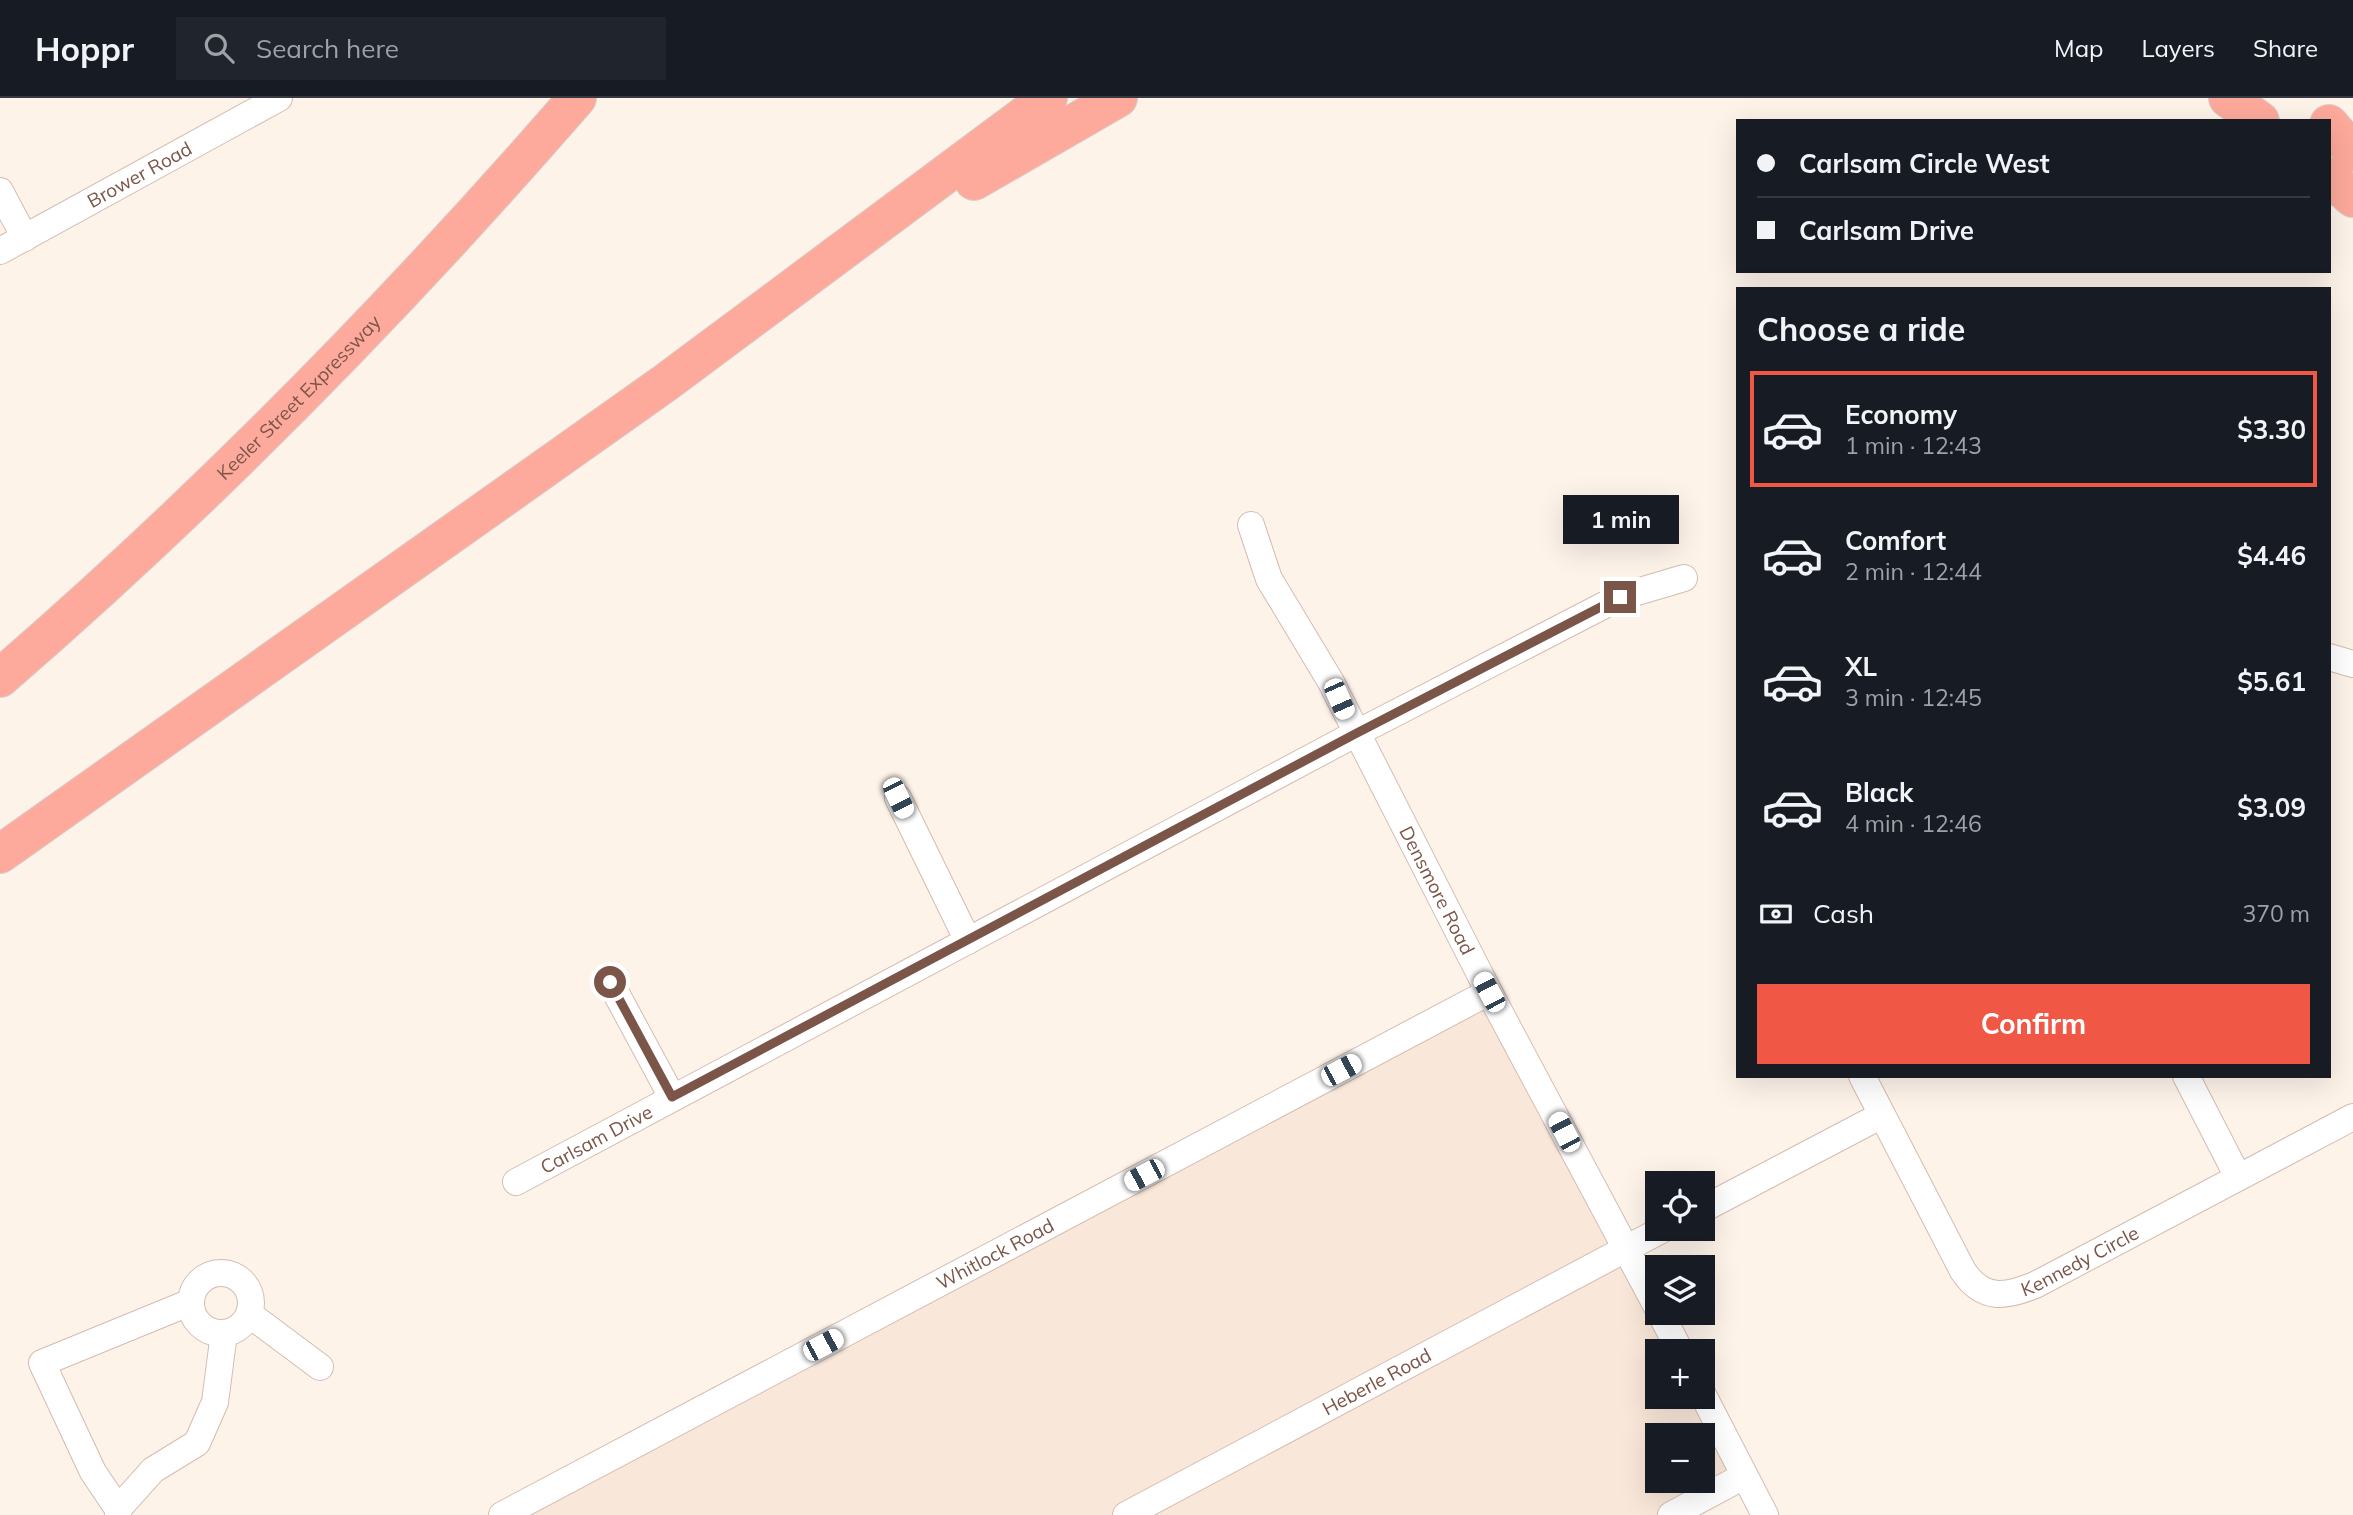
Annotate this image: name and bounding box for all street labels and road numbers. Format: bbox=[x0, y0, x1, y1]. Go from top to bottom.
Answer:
street label: Brower Road bbox=[83, 136, 196, 213]
street label: Keeler Street Expressway bbox=[212, 310, 386, 485]
street label: Densmore Road bbox=[1394, 822, 1480, 959]
street label: Carlsam Drive bbox=[536, 1099, 657, 1179]
street label: Whitlock Road bbox=[932, 1213, 1058, 1295]
street label: Kennedy Circle bbox=[2017, 1220, 2143, 1301]
street label: Heberle Road bbox=[1318, 1343, 1435, 1420]

